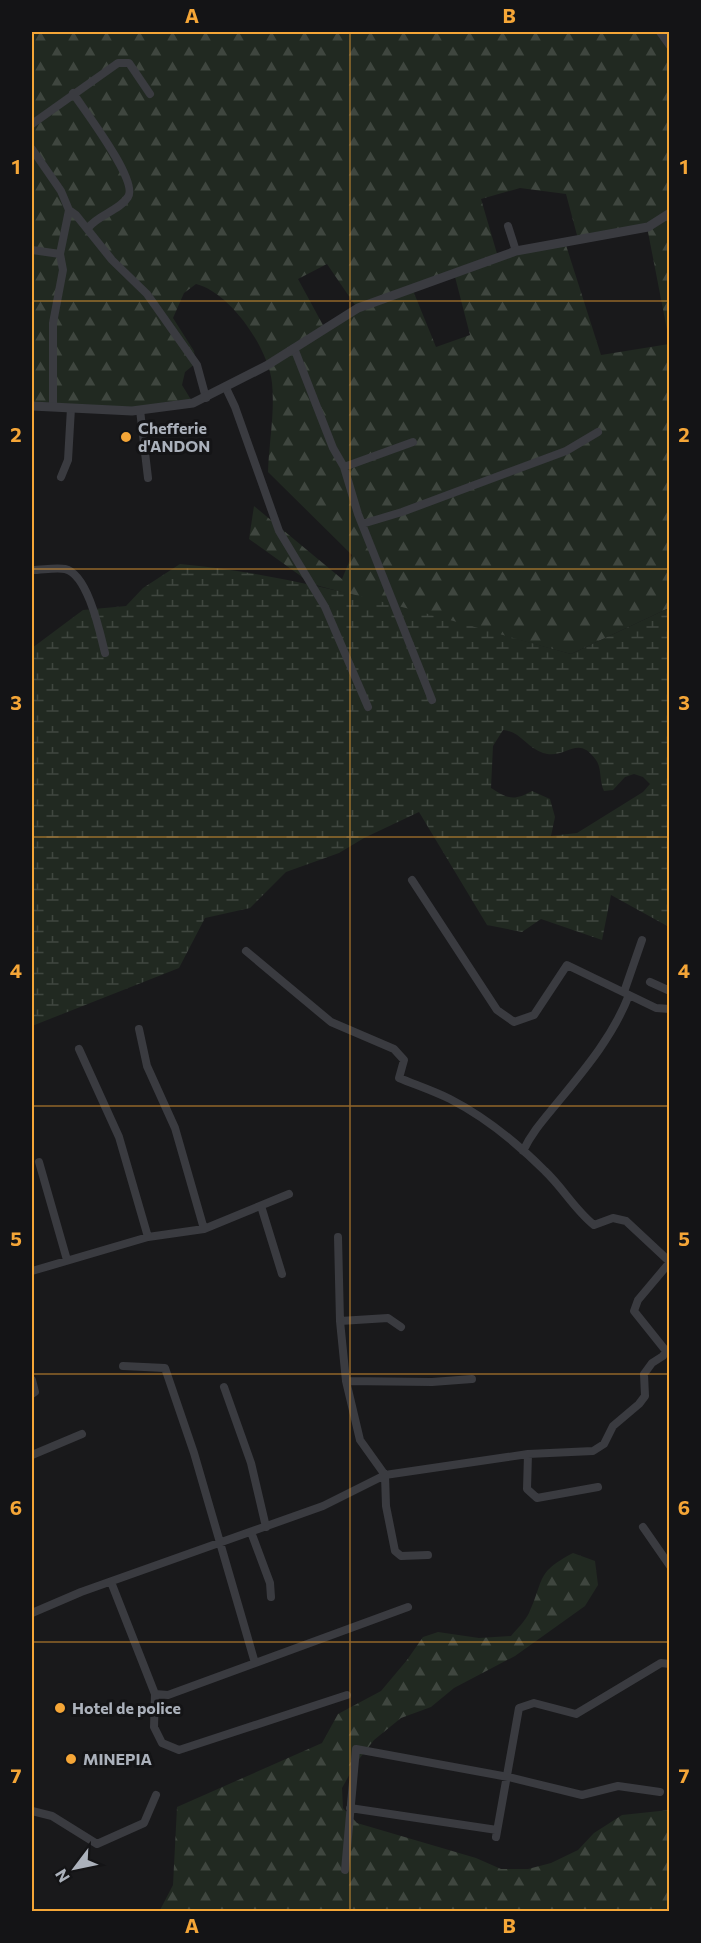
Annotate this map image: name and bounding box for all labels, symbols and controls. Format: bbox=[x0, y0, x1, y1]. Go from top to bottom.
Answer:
text: A bbox=[185, 3, 199, 27]
text: B bbox=[502, 3, 516, 27]
text: 1 bbox=[11, 154, 21, 178]
text: 1 bbox=[679, 154, 689, 178]
place label: Chefferie d'ANDON bbox=[138, 418, 210, 455]
text: 2 bbox=[10, 422, 22, 446]
text: 2 bbox=[678, 422, 690, 446]
marker: Chefferie d'ANDON bbox=[119, 430, 133, 444]
text: 3 bbox=[10, 690, 22, 714]
text: 3 bbox=[678, 690, 690, 714]
text: 4 bbox=[10, 958, 22, 982]
text: 4 bbox=[678, 958, 690, 982]
text: 5 bbox=[10, 1226, 22, 1250]
text: 5 bbox=[678, 1226, 690, 1250]
text: 6 bbox=[10, 1495, 22, 1519]
text: 6 bbox=[678, 1495, 690, 1519]
place label: Hotel de police bbox=[72, 1698, 181, 1717]
marker: Hotel de police bbox=[53, 1701, 67, 1715]
place label: MINEPIA bbox=[83, 1749, 152, 1768]
marker: MINEPIA bbox=[64, 1752, 78, 1766]
text: 7 bbox=[11, 1763, 22, 1787]
text: 7 bbox=[679, 1763, 690, 1787]
north arrow bbox=[45, 1838, 105, 1898]
text: N bbox=[51, 1866, 73, 1886]
text: A bbox=[185, 1913, 199, 1937]
text: B bbox=[502, 1913, 516, 1937]

